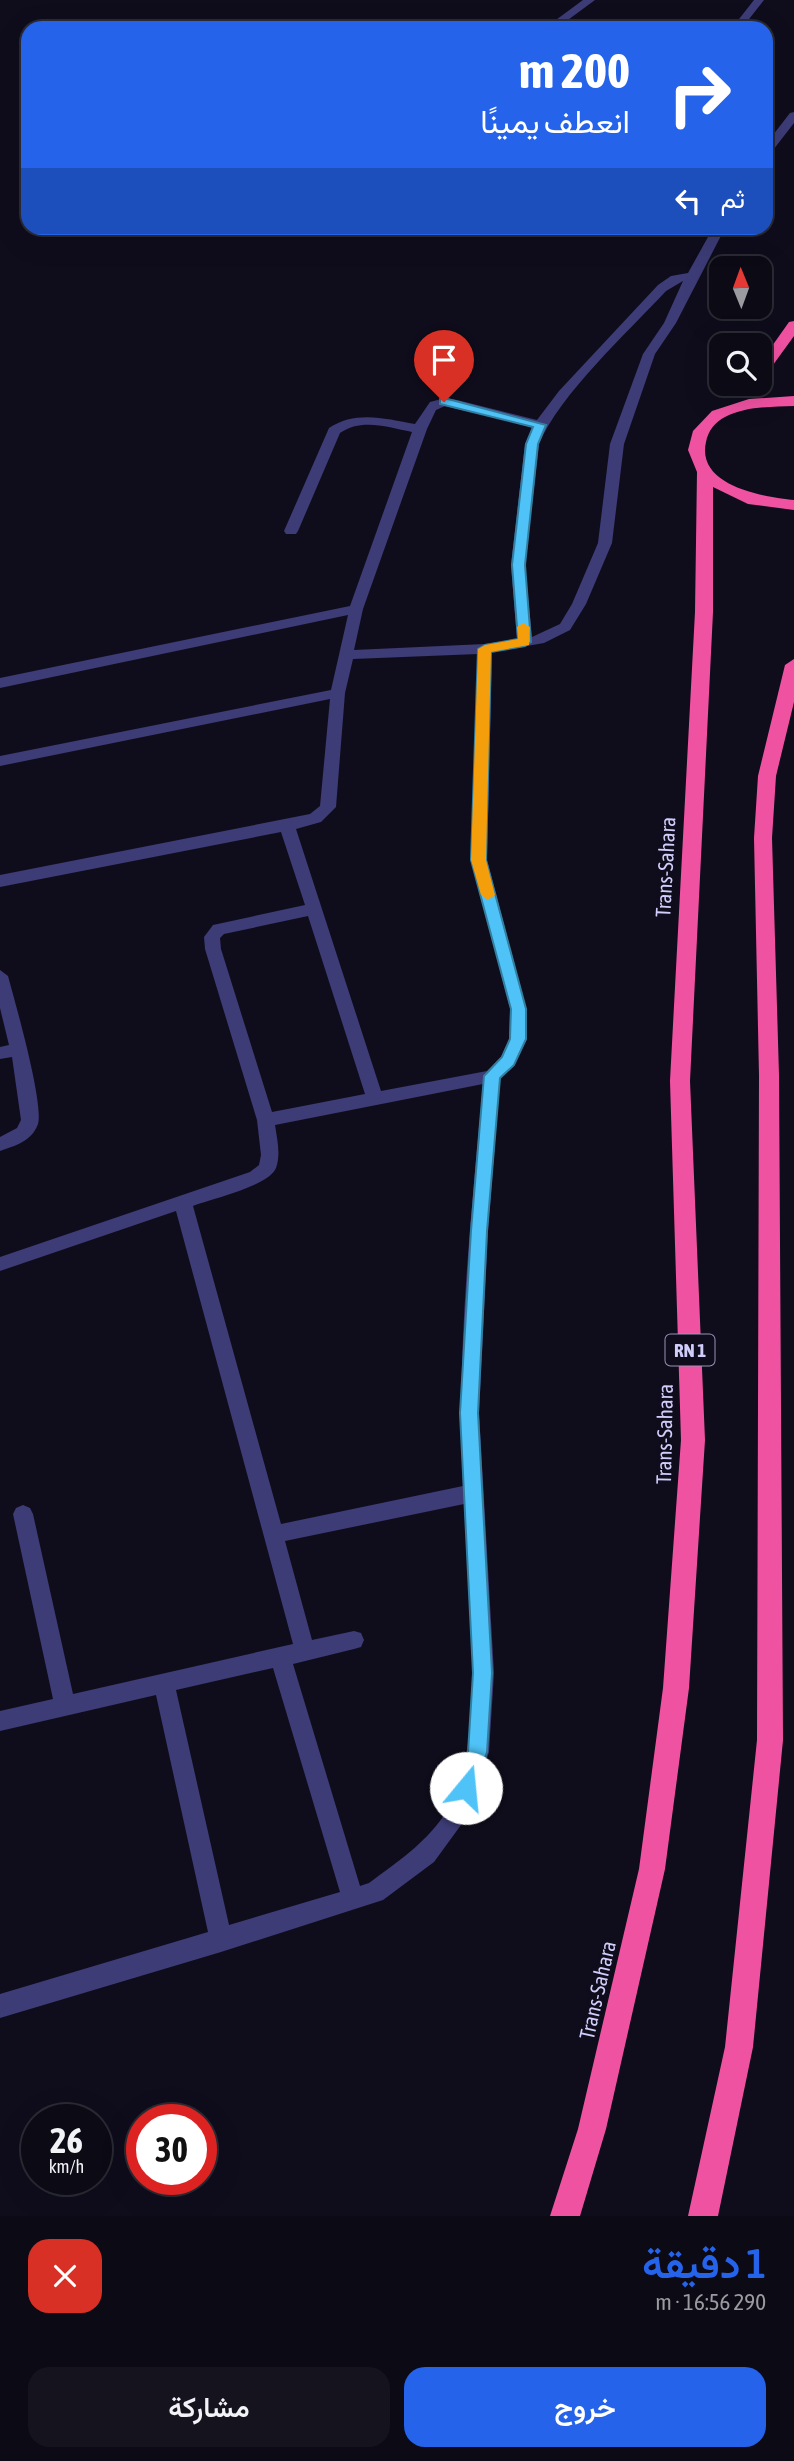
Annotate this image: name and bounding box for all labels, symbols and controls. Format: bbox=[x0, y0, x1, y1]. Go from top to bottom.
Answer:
text: 200 m bbox=[519, 42, 630, 98]
icon: right bbox=[654, 49, 745, 140]
text: انعطف يمينًا bbox=[480, 103, 630, 140]
icon: left bbox=[669, 182, 707, 220]
text: ثم bbox=[721, 184, 745, 214]
north arrow bbox=[709, 256, 772, 318]
map controls bbox=[709, 256, 772, 396]
pin bbox=[414, 330, 474, 402]
button: search bbox=[709, 333, 772, 396]
icon: arrive bbox=[425, 341, 463, 379]
street label: Trans-Sahara bbox=[650, 816, 680, 918]
road number: RN 1 bbox=[666, 1334, 714, 1366]
street label: Trans-Sahara bbox=[651, 1384, 677, 1484]
position arrow bbox=[429, 1751, 503, 1825]
street label: Trans-Sahara bbox=[574, 1938, 620, 2042]
speed limit sign: 30 bbox=[126, 2104, 217, 2195]
text: 26 bbox=[50, 2120, 83, 2160]
text: km/h bbox=[49, 2156, 84, 2177]
button: close bbox=[28, 2239, 102, 2313]
text: 1 دقيقة bbox=[642, 2239, 766, 2287]
text: 290 m · 16:56 bbox=[655, 2289, 766, 2315]
button: مشاركة bbox=[28, 2367, 390, 2447]
button: خروج bbox=[404, 2367, 766, 2447]

